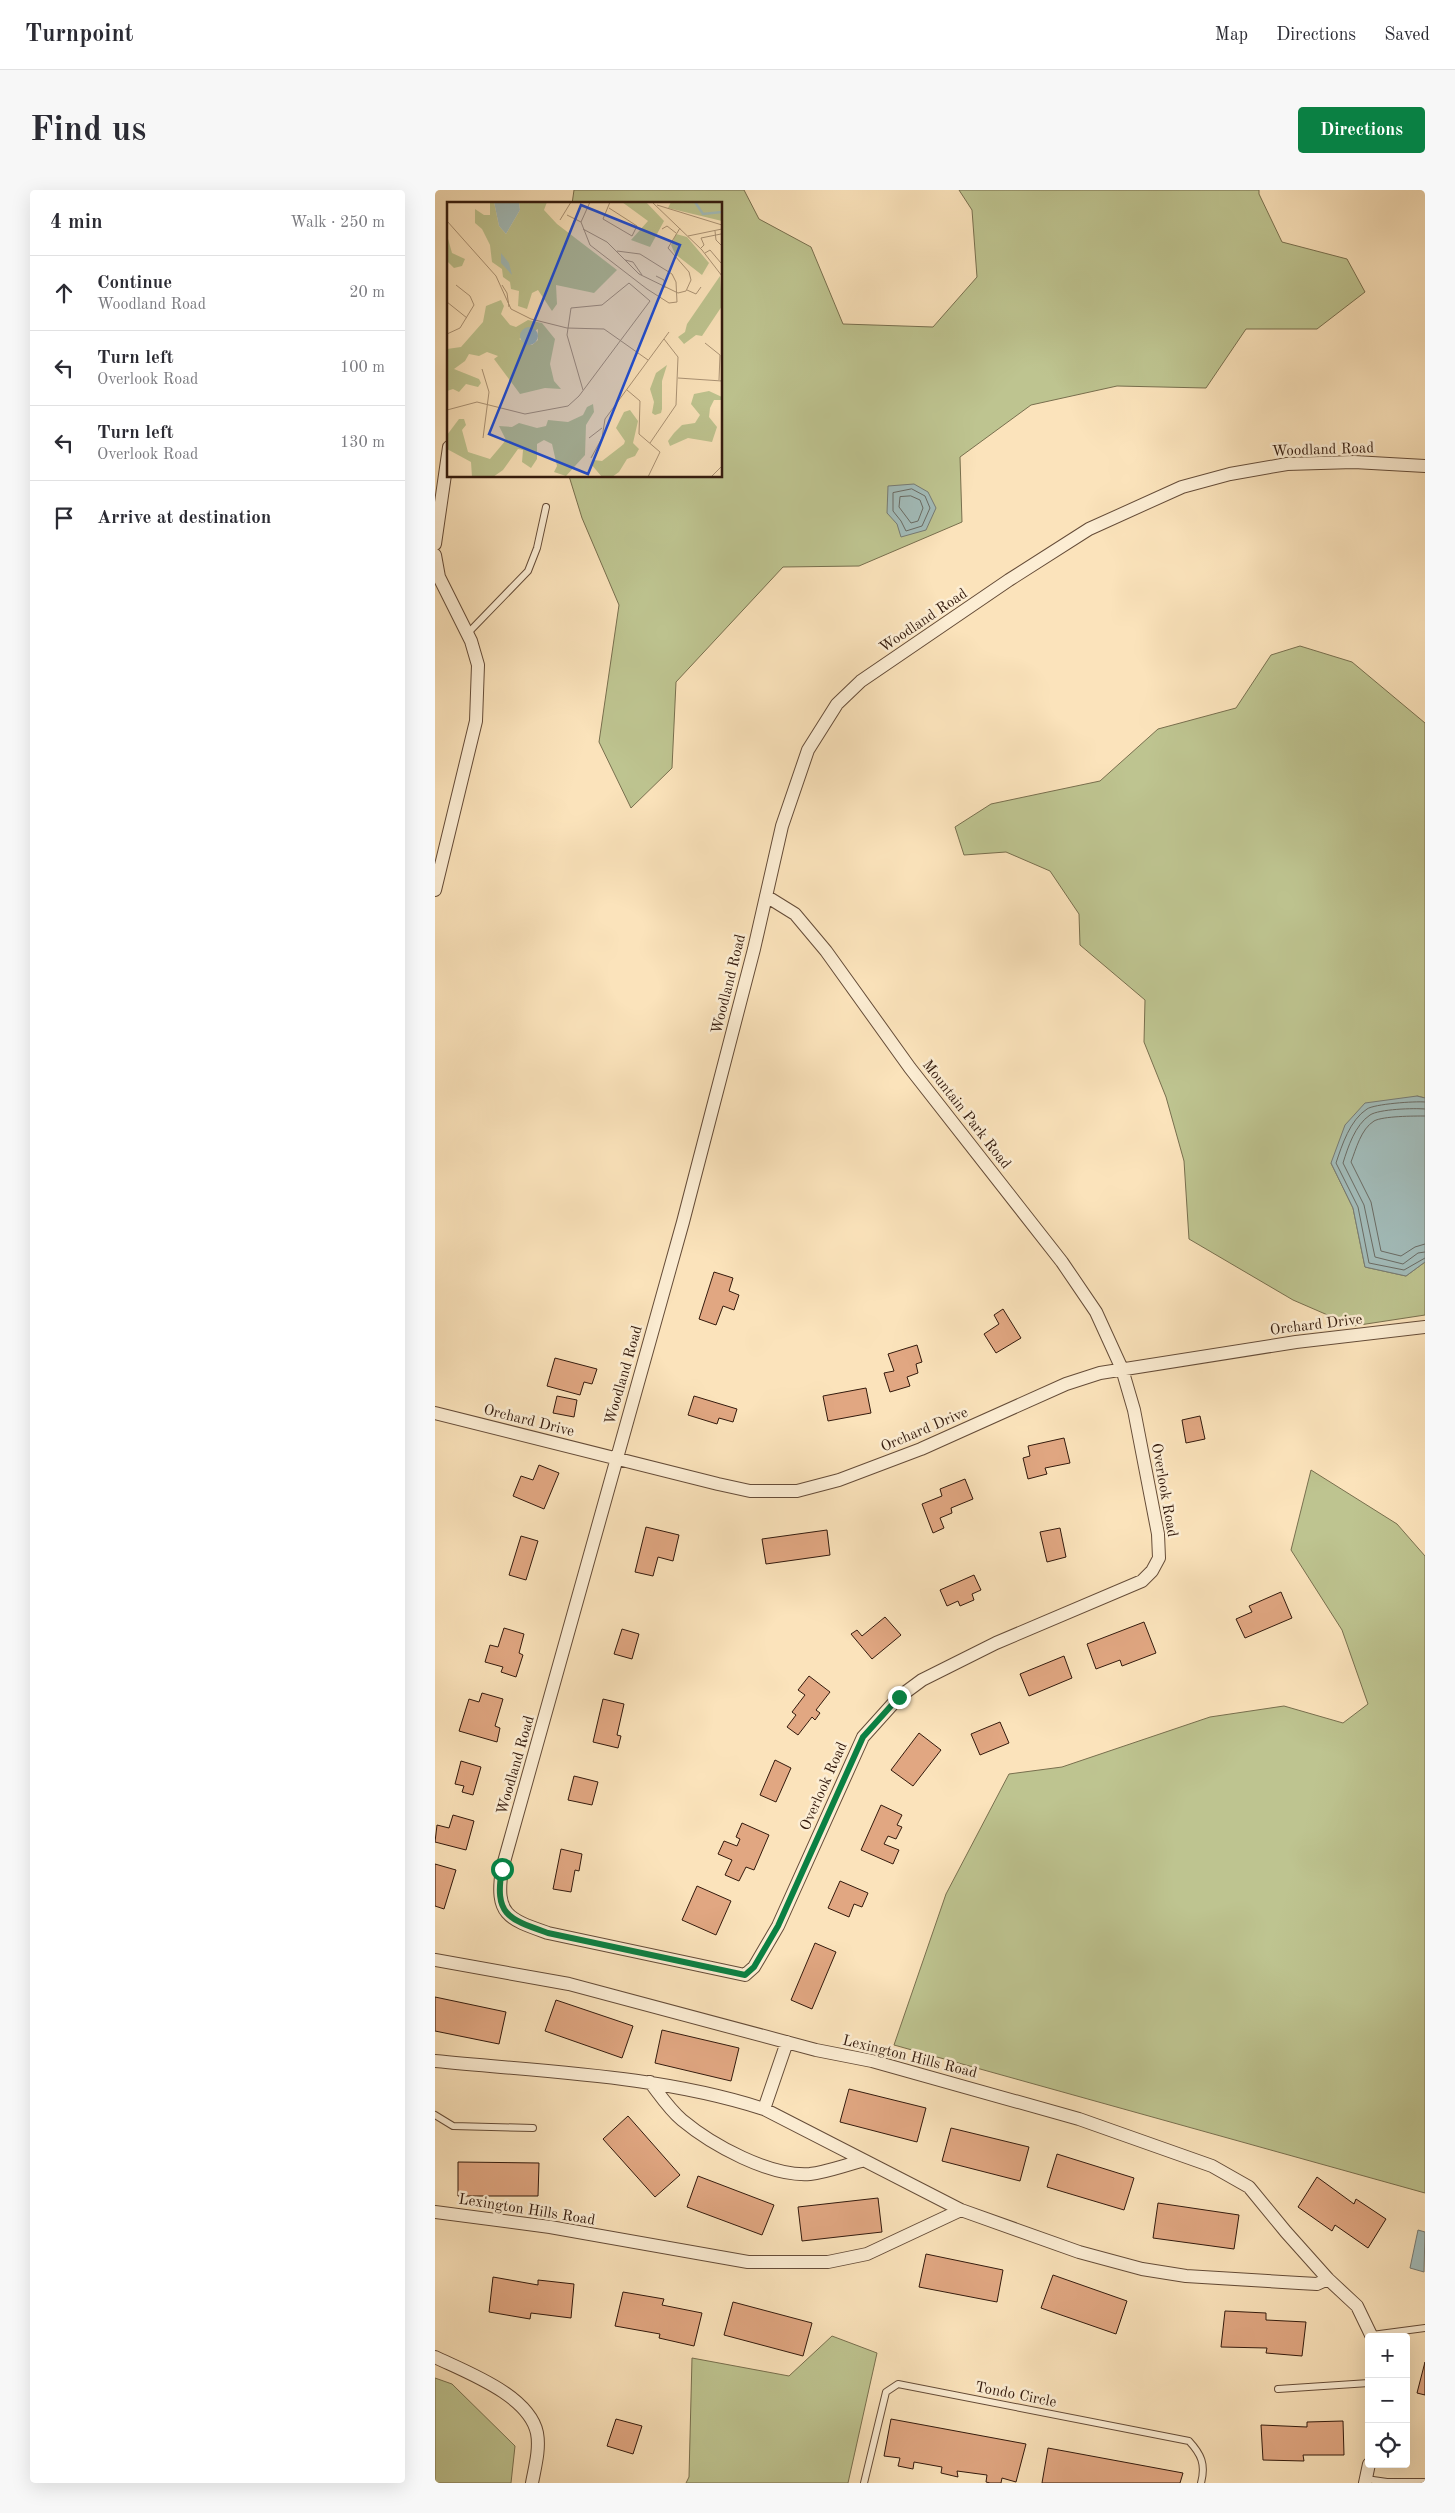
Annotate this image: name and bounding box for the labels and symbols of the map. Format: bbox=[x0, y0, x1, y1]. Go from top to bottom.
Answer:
inset map bbox=[447, 202, 723, 478]
street label: Woodland Road bbox=[1272, 441, 1375, 460]
street label: Woodland Road bbox=[877, 586, 971, 656]
street label: Woodland Road bbox=[710, 933, 749, 1036]
street label: Mountain Park Road bbox=[919, 1058, 1013, 1172]
street label: Orchard Drive bbox=[1269, 1312, 1363, 1339]
street label: Woodland Road bbox=[603, 1324, 646, 1427]
street label: Orchard Drive bbox=[482, 1403, 576, 1440]
street label: Orchard Drive bbox=[879, 1405, 970, 1455]
street label: Overlook Road bbox=[1148, 1442, 1179, 1539]
route end bbox=[888, 1686, 911, 1709]
street label: Woodland Road bbox=[495, 1714, 538, 1817]
street label: Overlook Road bbox=[798, 1740, 851, 1833]
route start bbox=[491, 1858, 514, 1881]
street label: Lexington Hills Road bbox=[841, 2033, 979, 2081]
street label: Lexington Hills Road bbox=[457, 2192, 596, 2229]
street label: Tondo Circle bbox=[974, 2380, 1058, 2411]

